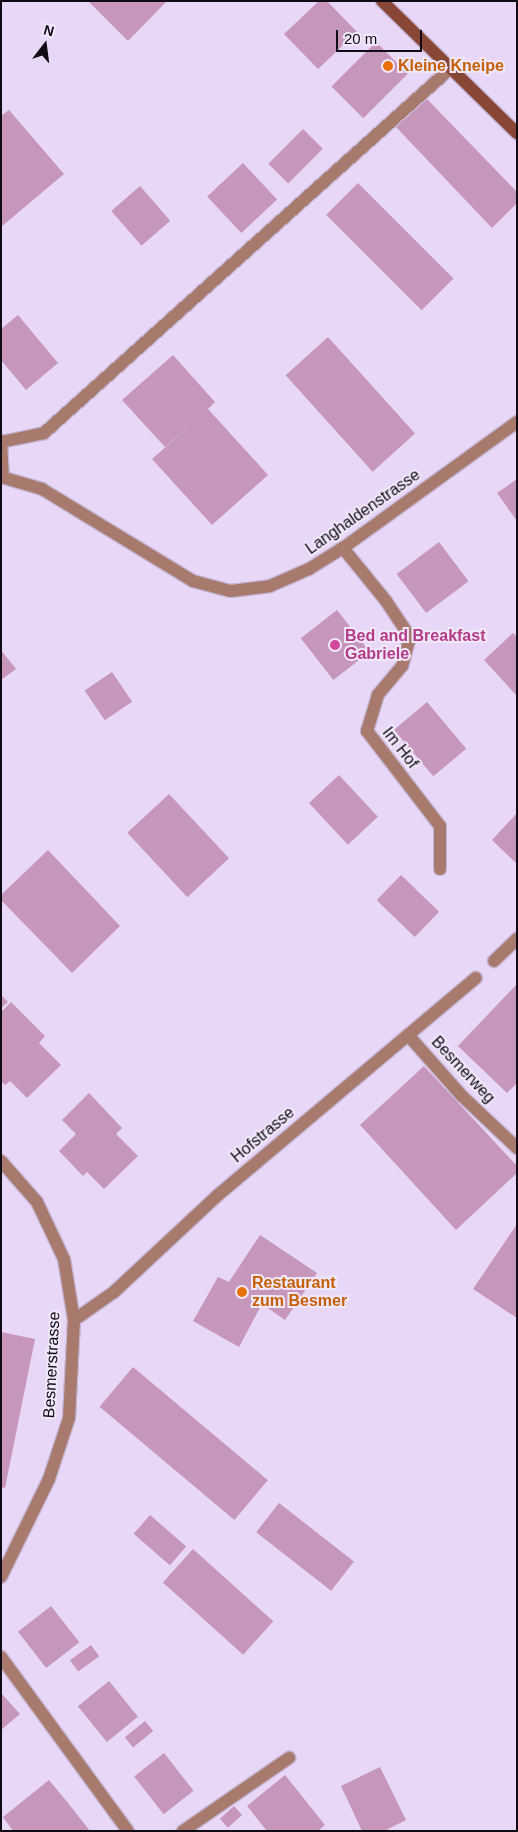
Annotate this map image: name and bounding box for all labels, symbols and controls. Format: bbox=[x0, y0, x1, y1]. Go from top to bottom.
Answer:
north arrow bbox=[20, 20, 70, 70]
scale bar bbox=[338, 20, 424, 52]
text: N bbox=[42, 21, 56, 40]
text: 20 m bbox=[344, 30, 377, 47]
place label: Kleine Kneipe bbox=[398, 56, 504, 76]
marker: Kleine Kneipe bbox=[382, 60, 394, 72]
street label: Langhaldenstrasse bbox=[302, 465, 424, 559]
place label: Bed and Breakfast Gabriele bbox=[345, 626, 485, 664]
marker: Bed and Breakfast Gabriele bbox=[329, 639, 341, 651]
street label: Im Hof bbox=[378, 724, 422, 772]
street label: Besmerweg bbox=[427, 1033, 499, 1107]
street label: Hofstrasse bbox=[228, 1103, 298, 1167]
place label: Restaurant zum Besmer bbox=[252, 1273, 347, 1311]
marker: Restaurant zum Besmer bbox=[236, 1286, 248, 1298]
street label: Besmerstrasse bbox=[40, 1311, 64, 1419]

